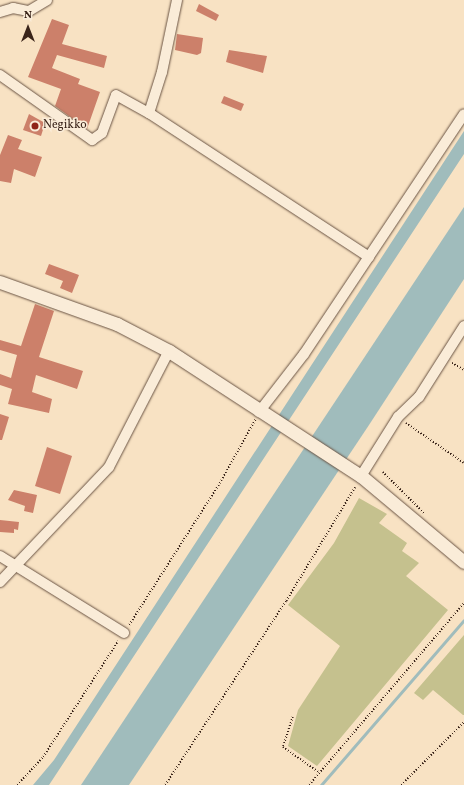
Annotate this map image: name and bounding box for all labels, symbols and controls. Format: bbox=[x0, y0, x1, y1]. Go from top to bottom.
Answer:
north arrow bbox=[8, 8, 48, 48]
text: N bbox=[24, 8, 32, 23]
place label: Negikko bbox=[43, 119, 87, 133]
marker: Negikko bbox=[30, 121, 40, 131]

